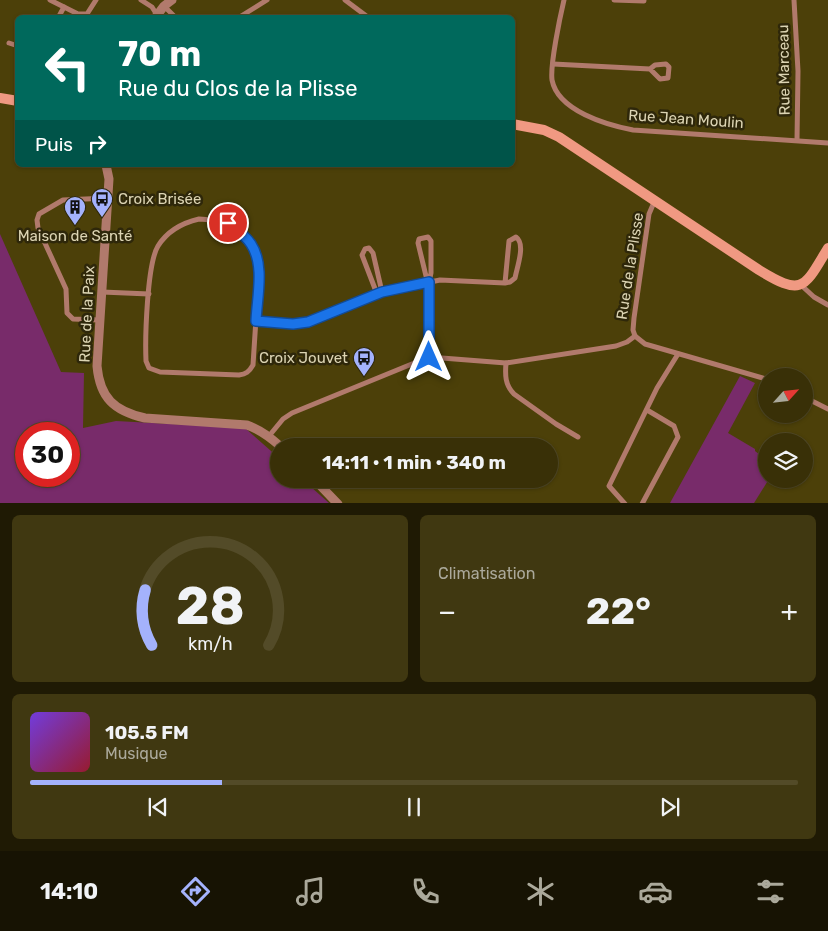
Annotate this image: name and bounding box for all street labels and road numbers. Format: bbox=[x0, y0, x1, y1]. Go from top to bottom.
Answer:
street label: Rue Marceau bbox=[774, 25, 794, 115]
street label: Rue Jean Moulin bbox=[628, 106, 744, 132]
street label: Rue de la Plisse bbox=[613, 211, 647, 321]
street label: Rue de la Paix bbox=[75, 265, 99, 363]

